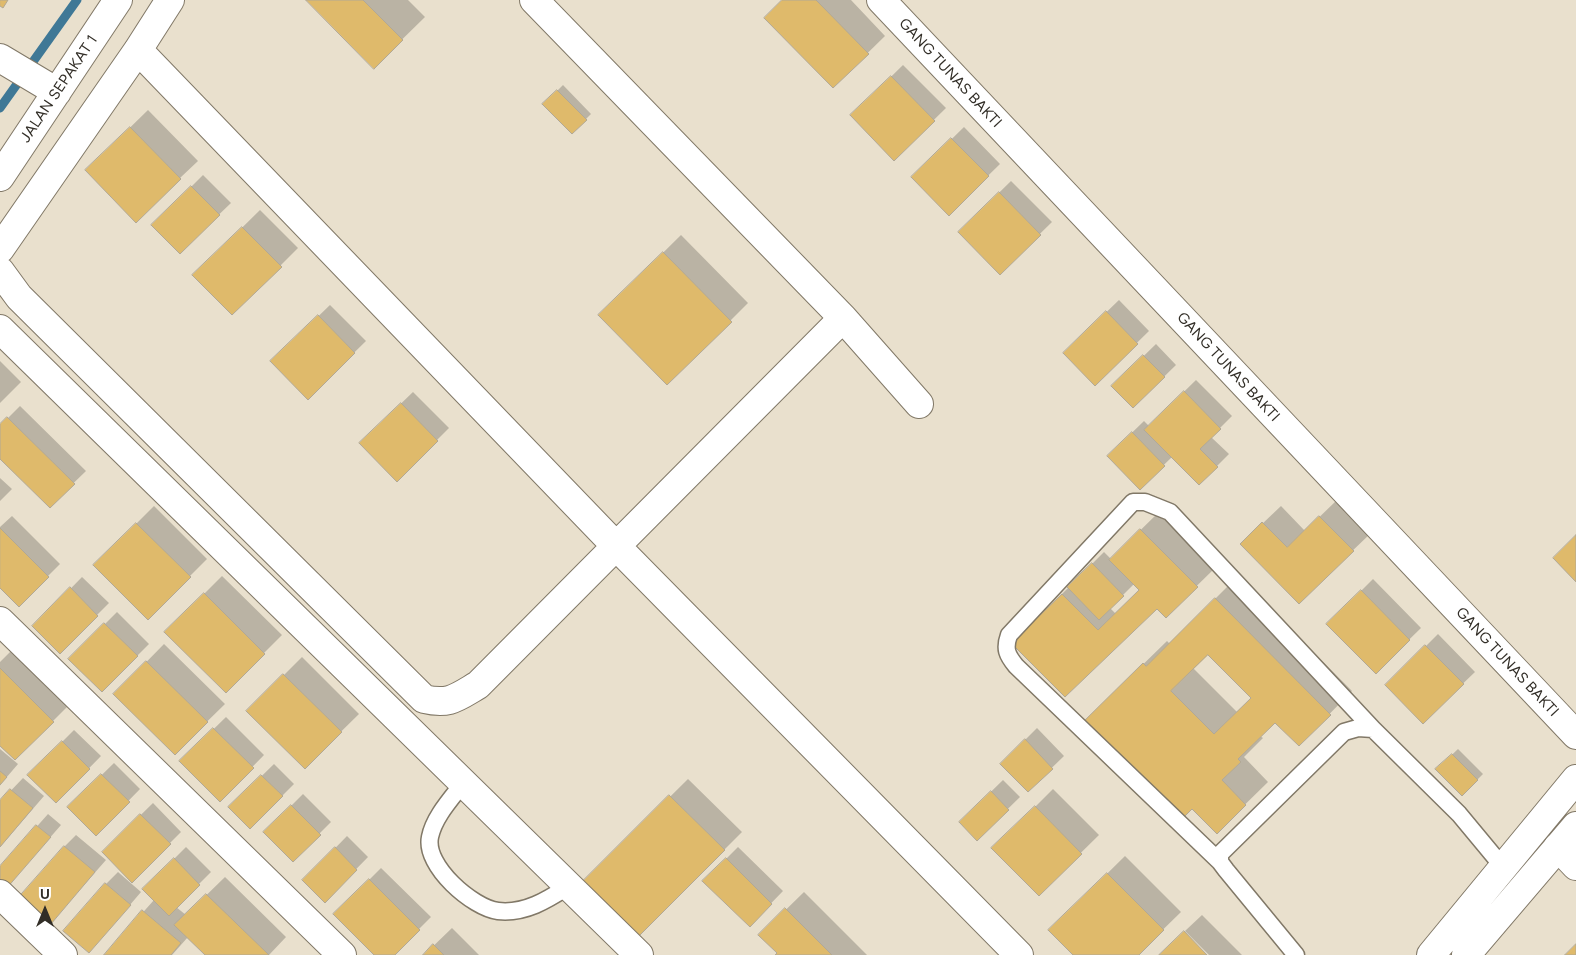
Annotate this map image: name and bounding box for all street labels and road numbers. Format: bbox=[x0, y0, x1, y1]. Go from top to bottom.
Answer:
street label: GANG TUNAS BAKTI bbox=[895, 15, 1005, 131]
street label: JALAN SEPAKAT 1 bbox=[16, 32, 102, 146]
street label: GANG TUNAS BAKTI bbox=[1173, 309, 1283, 425]
street label: GANG TUNAS BAKTI bbox=[1452, 604, 1562, 720]

